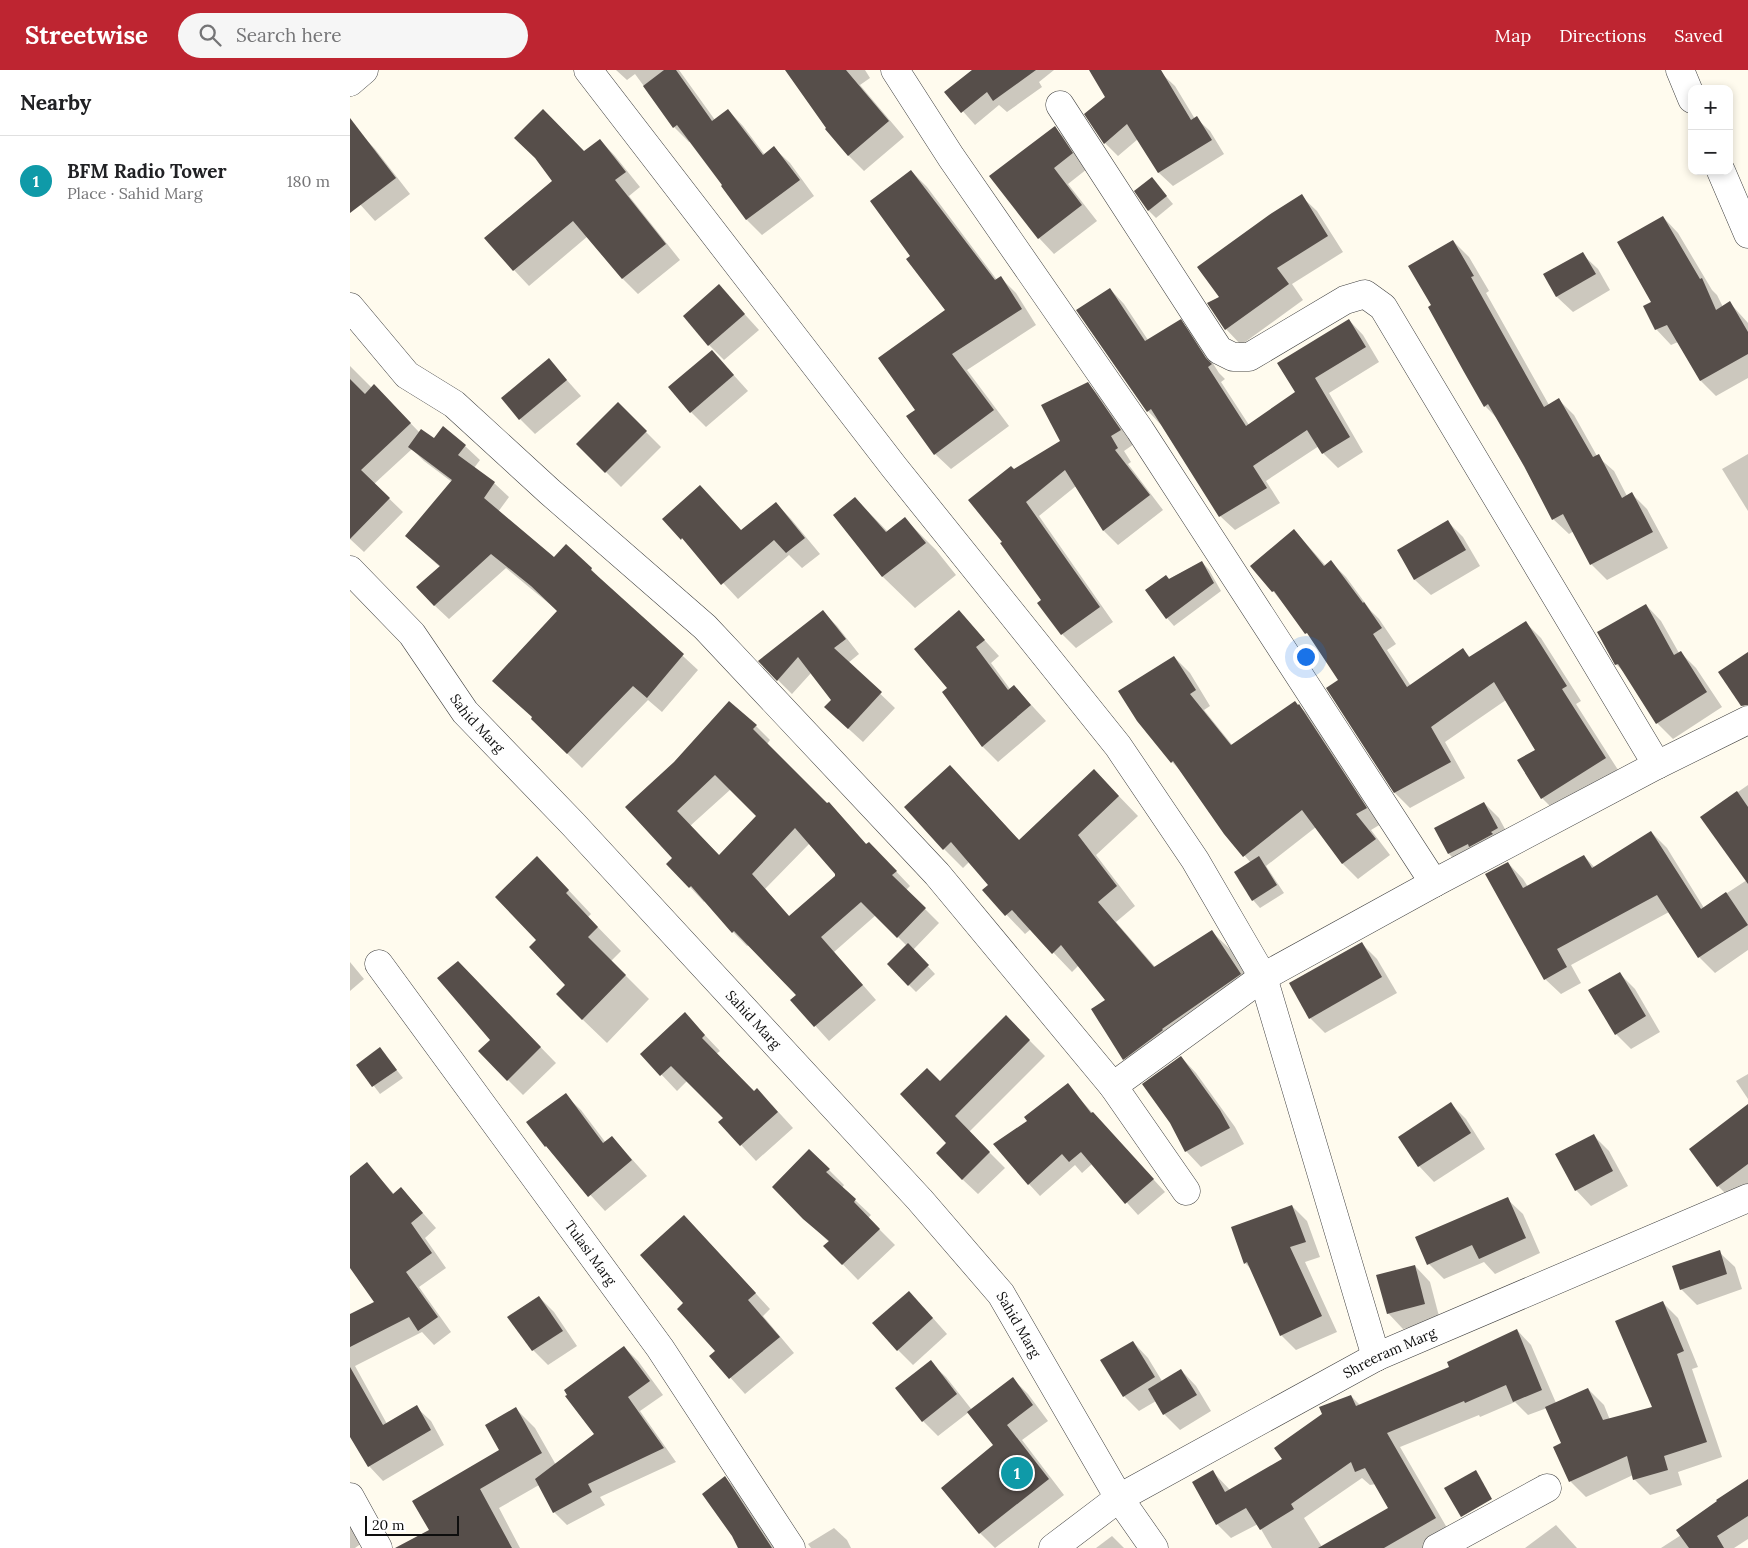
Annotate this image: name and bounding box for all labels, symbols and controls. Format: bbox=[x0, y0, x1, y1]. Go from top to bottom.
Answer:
search box bbox=[178, 13, 528, 58]
text: Streetwise bbox=[25, 20, 148, 51]
icon: search bbox=[196, 21, 224, 49]
text: Search here bbox=[236, 23, 342, 47]
text: Map bbox=[1495, 24, 1531, 47]
text: Directions bbox=[1559, 24, 1646, 47]
text: Saved bbox=[1674, 24, 1723, 47]
map controls bbox=[1688, 85, 1733, 175]
button: + bbox=[1688, 85, 1733, 130]
text: Nearby bbox=[20, 89, 91, 116]
button: − bbox=[1688, 130, 1733, 175]
text: BFM Radio Tower bbox=[67, 159, 227, 183]
text: 1 bbox=[33, 171, 39, 191]
text: 180 m bbox=[287, 171, 330, 191]
text: Place · Sahid Marg bbox=[67, 183, 203, 203]
your location bbox=[1293, 644, 1319, 670]
street label: Sahid Marg bbox=[446, 690, 509, 757]
street label: Sahid Marg bbox=[722, 986, 785, 1053]
street label: Tulasi Marg bbox=[561, 1217, 620, 1289]
street label: Sahid Marg bbox=[992, 1288, 1045, 1361]
street label: Shreeram Marg bbox=[1340, 1323, 1439, 1382]
pin: 1 bbox=[1001, 1454, 1033, 1492]
scale bar bbox=[365, 1513, 459, 1536]
text: 20 m bbox=[372, 1516, 404, 1534]

